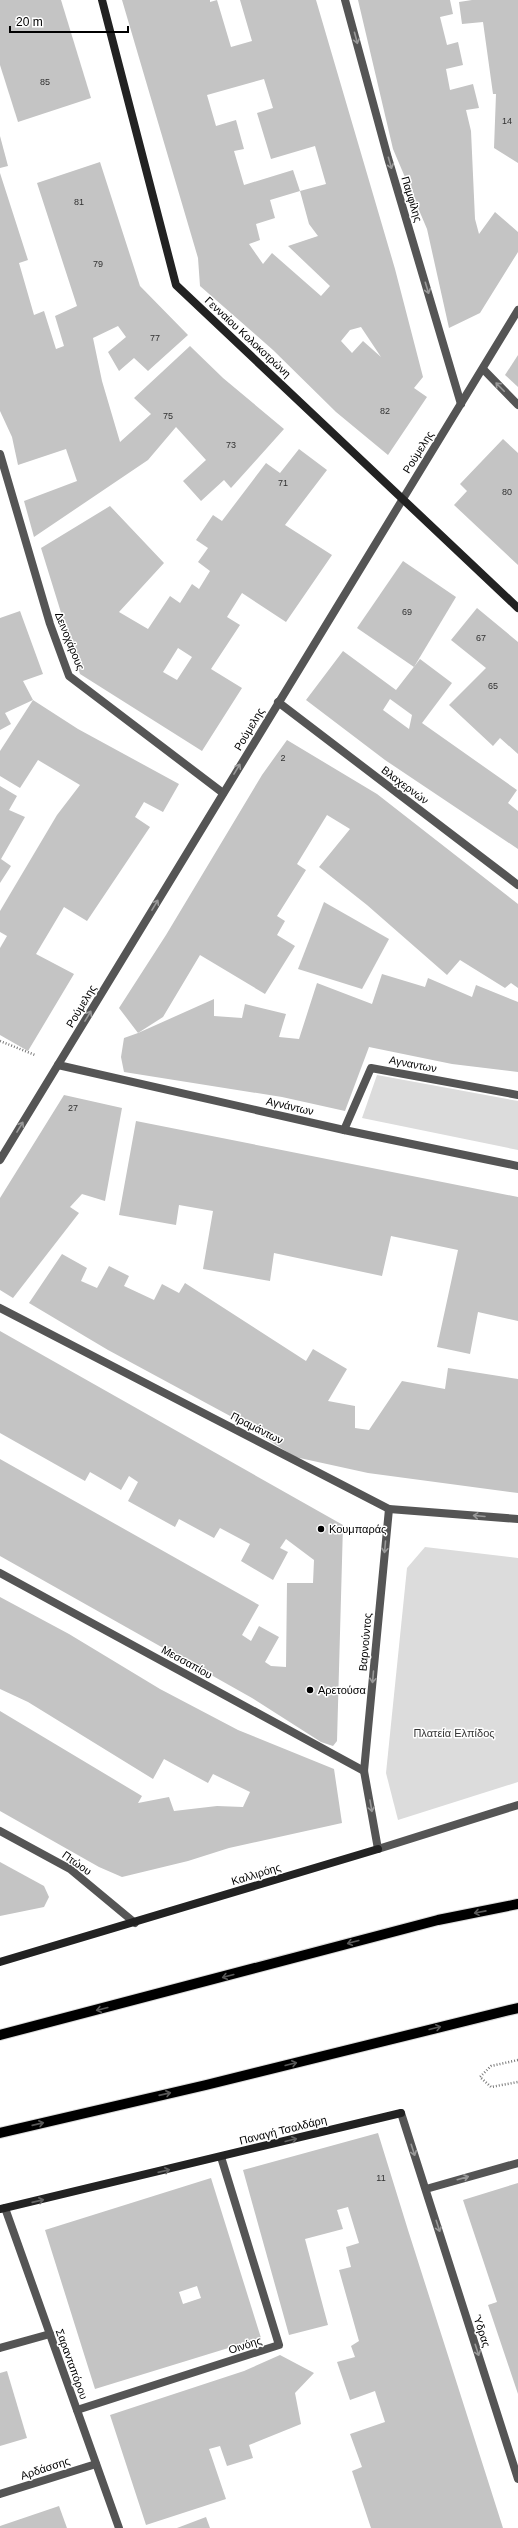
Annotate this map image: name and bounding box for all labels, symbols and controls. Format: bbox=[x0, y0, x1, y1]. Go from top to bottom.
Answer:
scale bar bbox=[10, 8, 128, 34]
text: 20 m bbox=[16, 15, 43, 29]
one-way arrow bbox=[352, 31, 360, 44]
house number: 85 bbox=[40, 77, 50, 87]
house number: 14 bbox=[502, 116, 512, 126]
one-way arrow bbox=[387, 156, 394, 169]
street label: Παμφίλης bbox=[399, 175, 425, 223]
house number: 81 bbox=[74, 197, 84, 207]
house number: 79 bbox=[93, 259, 103, 269]
one-way arrow bbox=[424, 281, 431, 294]
street label: Γενναίου Κολοκοτρώνη bbox=[203, 294, 293, 380]
house number: 77 bbox=[150, 333, 160, 343]
one-way arrow bbox=[495, 382, 505, 392]
house number: 82 bbox=[380, 406, 390, 416]
house number: 75 bbox=[163, 411, 173, 421]
street label: Ρούμελης bbox=[400, 429, 436, 475]
house number: 73 bbox=[226, 440, 236, 450]
house number: 71 bbox=[278, 478, 288, 488]
house number: 80 bbox=[502, 487, 512, 497]
house number: 69 bbox=[402, 607, 412, 617]
street label: Δεινοχάρους bbox=[53, 610, 87, 672]
house number: 67 bbox=[476, 633, 486, 643]
house number: 65 bbox=[488, 681, 498, 691]
street label: Ρούμελης bbox=[232, 705, 266, 753]
house number: 2 bbox=[280, 753, 286, 763]
one-way arrow bbox=[234, 763, 242, 775]
street label: Βλαχερνών bbox=[379, 763, 431, 807]
one-way arrow bbox=[152, 899, 160, 911]
street label: Ρούμελης bbox=[64, 982, 98, 1030]
one-way arrow bbox=[84, 1011, 92, 1022]
street label: Αγναντων bbox=[388, 1054, 438, 1075]
street label: Αγνάντων bbox=[265, 1095, 315, 1117]
house number: 27 bbox=[68, 1103, 78, 1113]
one-way arrow bbox=[17, 1121, 25, 1133]
street label: Πραμάντων bbox=[229, 1410, 286, 1447]
one-way arrow bbox=[473, 1512, 486, 1520]
place label: Κουμπαράς bbox=[329, 1523, 386, 1535]
marker: Κουμπαράς bbox=[316, 1524, 326, 1534]
one-way arrow bbox=[382, 1540, 389, 1553]
street label: Βαρνούντος bbox=[356, 1612, 374, 1672]
street label: Μεσσαπίου bbox=[160, 1643, 214, 1681]
one-way arrow bbox=[370, 1670, 377, 1683]
place label: Αρετούσα bbox=[318, 1684, 367, 1696]
marker: Αρετούσα bbox=[305, 1685, 315, 1695]
park label: Πλατεία Ελπίδος bbox=[413, 1727, 495, 1739]
one-way arrow bbox=[367, 1799, 375, 1812]
street label: Πτώου bbox=[60, 1849, 94, 1877]
street label: Καλλιρόης bbox=[230, 1861, 282, 1887]
one-way arrow bbox=[474, 1908, 487, 1916]
one-way arrow bbox=[347, 1939, 360, 1946]
one-way arrow bbox=[222, 1973, 235, 1980]
one-way arrow bbox=[96, 2005, 109, 2013]
one-way arrow bbox=[428, 2024, 441, 2031]
one-way arrow bbox=[284, 2059, 297, 2067]
one-way arrow bbox=[158, 2090, 171, 2098]
street label: Παναγή Τσαλδάρη bbox=[238, 2113, 328, 2147]
one-way arrow bbox=[31, 2119, 44, 2127]
one-way arrow bbox=[284, 2136, 297, 2143]
one-way arrow bbox=[410, 2143, 417, 2156]
one-way arrow bbox=[158, 2166, 171, 2174]
house number: 11 bbox=[376, 2173, 386, 2183]
one-way arrow bbox=[457, 2174, 470, 2181]
one-way arrow bbox=[31, 2196, 44, 2204]
one-way arrow bbox=[434, 2220, 442, 2232]
street label: Ύδρας bbox=[471, 2313, 493, 2349]
street label: Σαρανταπόρου bbox=[54, 2327, 90, 2401]
street label: Οινόης bbox=[227, 2334, 263, 2356]
one-way arrow bbox=[474, 2343, 481, 2356]
street label: Αρδάσσης bbox=[19, 2454, 71, 2482]

